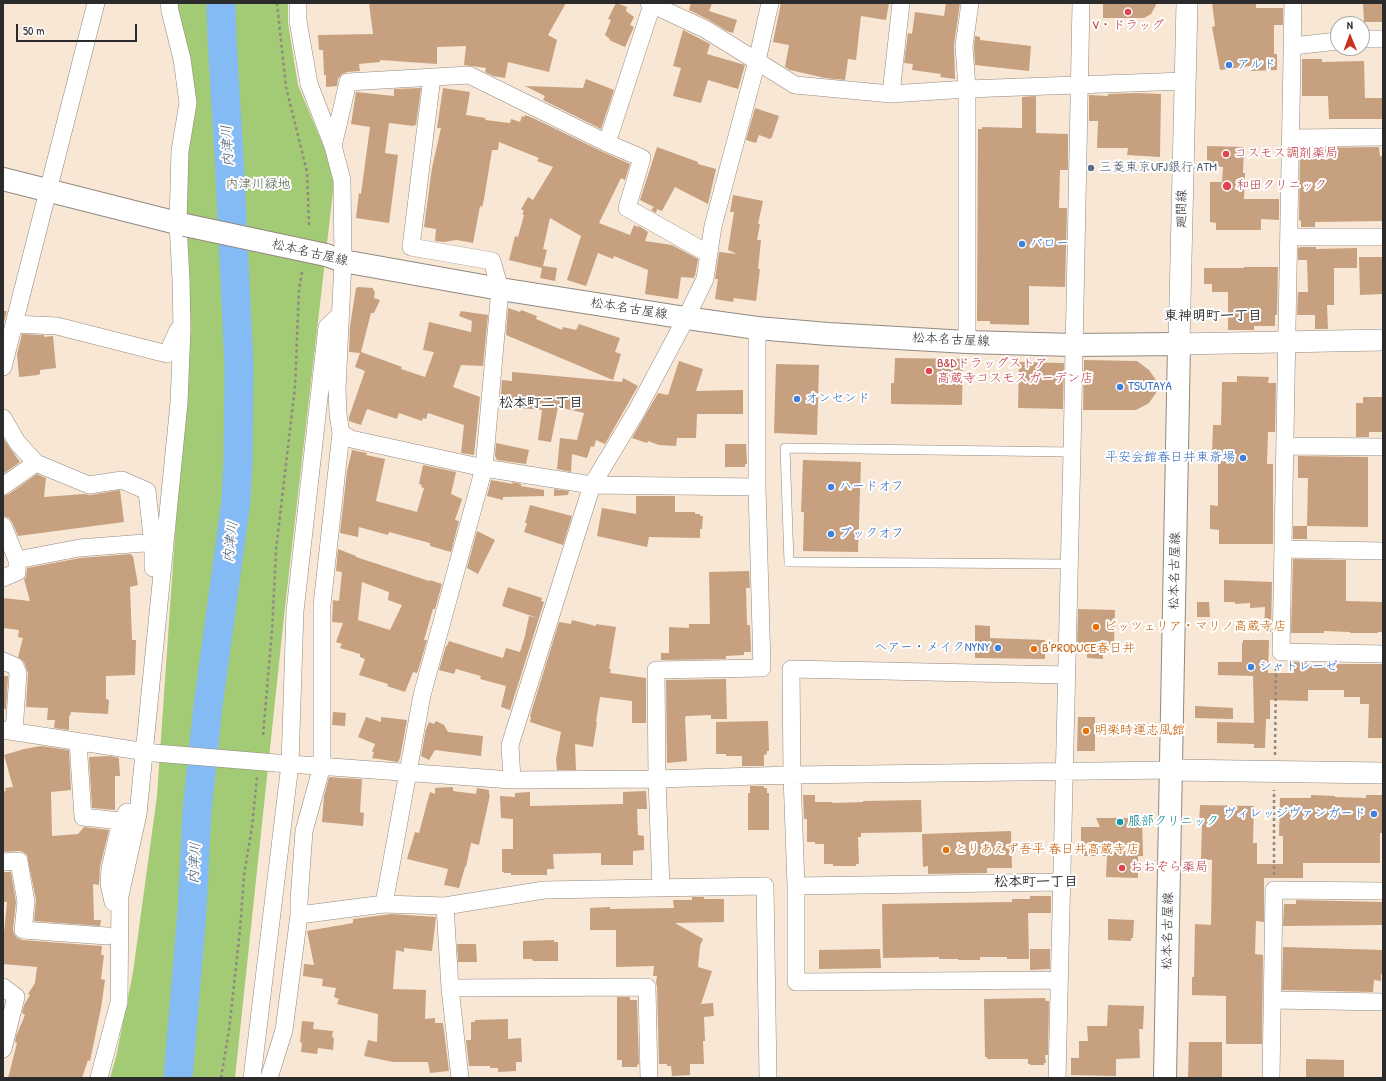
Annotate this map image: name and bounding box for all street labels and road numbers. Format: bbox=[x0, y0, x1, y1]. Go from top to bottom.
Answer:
street label: 廻間線 bbox=[1174, 189, 1190, 229]
street label: 松本名古屋線 bbox=[270, 237, 350, 269]
street label: 松本名古屋線 bbox=[589, 295, 669, 323]
street label: 松本名古屋線 bbox=[912, 330, 990, 350]
street label: 松本名古屋線 bbox=[1167, 532, 1183, 610]
street label: 松本名古屋線 bbox=[1160, 892, 1176, 970]

